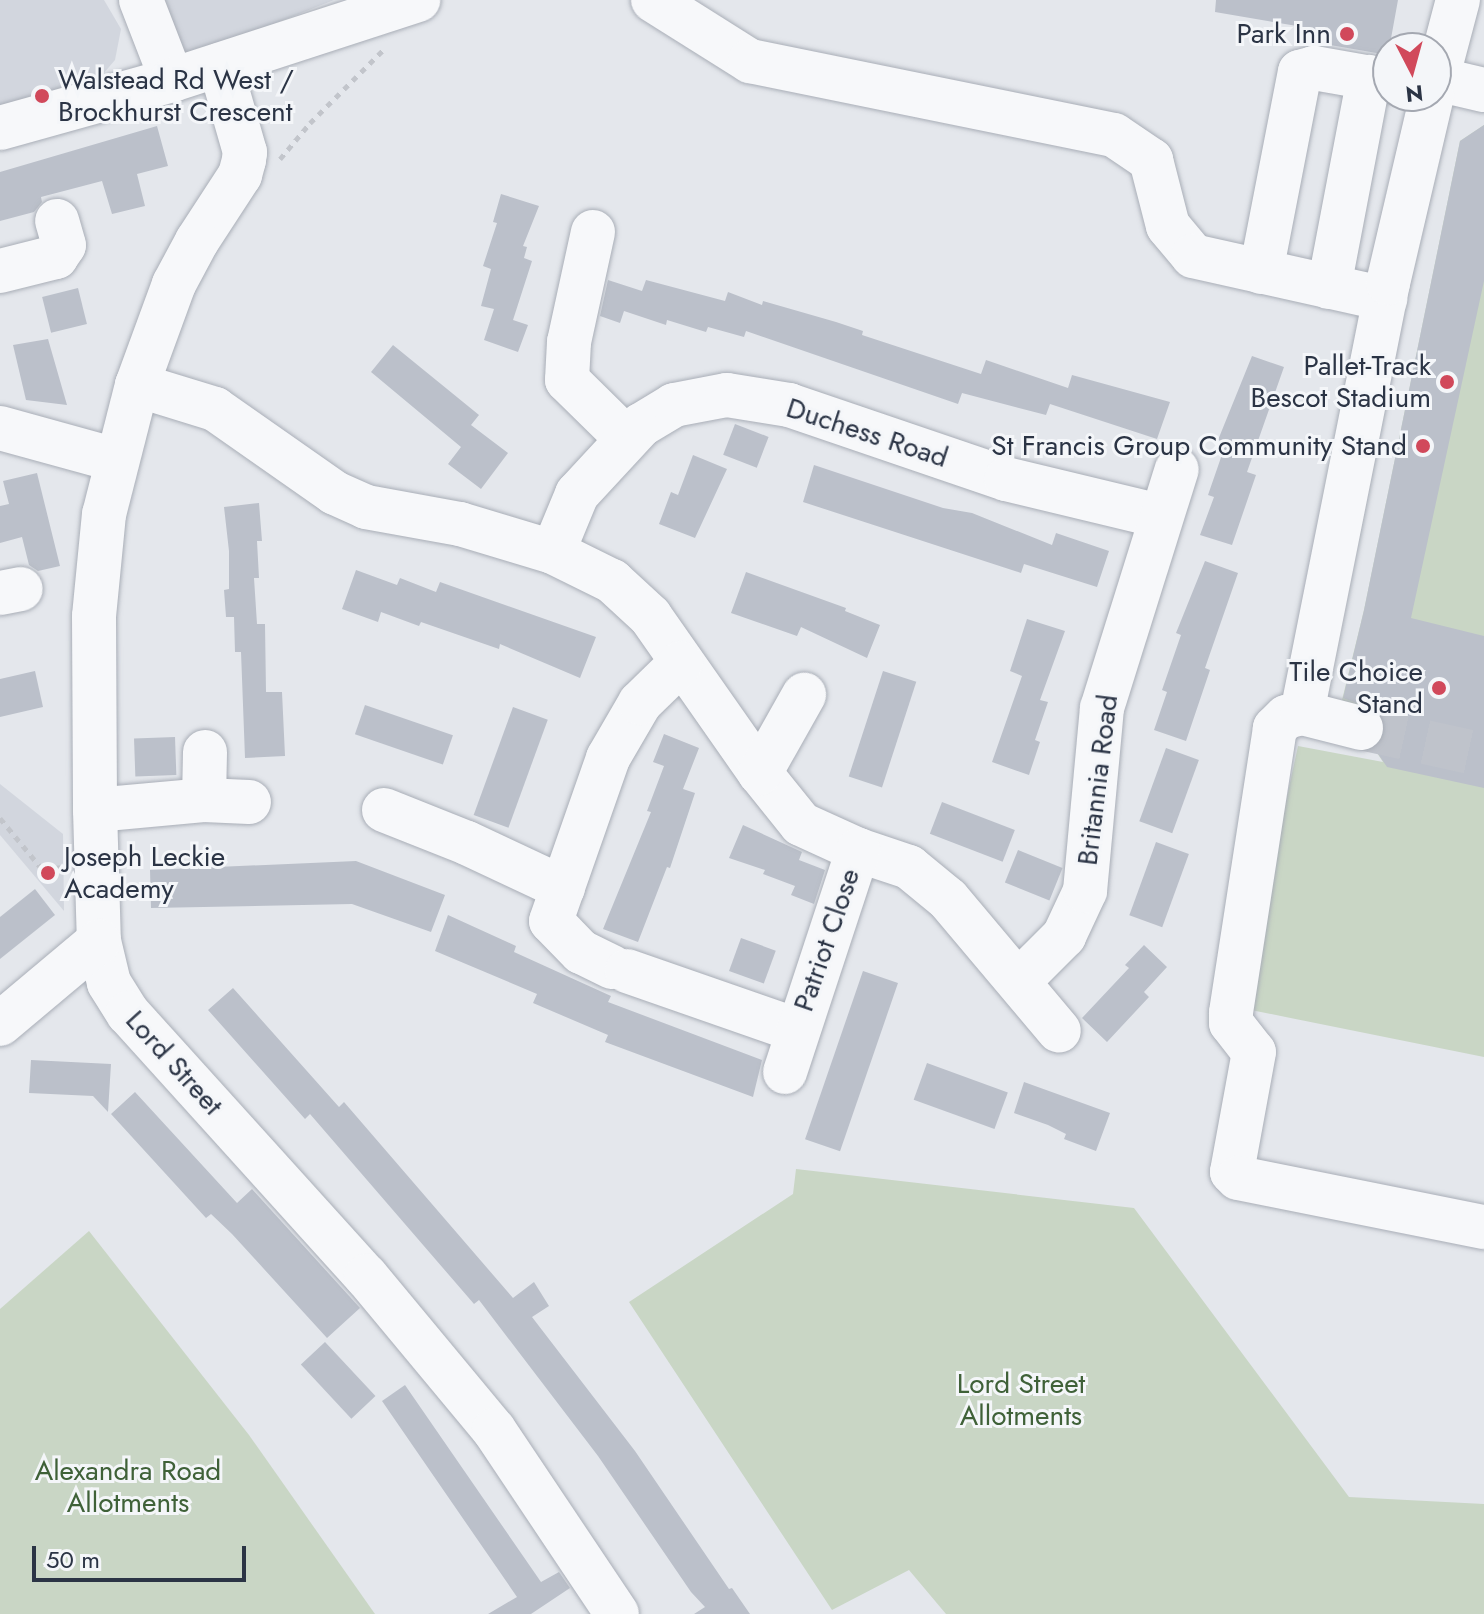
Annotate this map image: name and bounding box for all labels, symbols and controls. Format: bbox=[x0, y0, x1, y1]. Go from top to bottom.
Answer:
place label: Park Inn bbox=[1236, 17, 1331, 51]
marker: Park Inn bbox=[1338, 25, 1356, 43]
north arrow bbox=[1372, 32, 1452, 112]
place label: Walstead Rd West / Brockhurst Crescent bbox=[58, 63, 294, 129]
text: N bbox=[1404, 77, 1425, 111]
marker: Walstead Rd West / Brockhurst Crescent bbox=[33, 87, 51, 105]
place label: Pallet-Track Bescot Stadium bbox=[1251, 349, 1431, 415]
marker: Pallet-Track Bescot Stadium bbox=[1438, 373, 1456, 391]
street label: Duchess Road bbox=[782, 391, 952, 475]
place label: St Francis Group Community Stand bbox=[991, 429, 1407, 463]
marker: St Francis Group Community Stand bbox=[1414, 437, 1432, 455]
place label: Tile Choice Stand bbox=[1289, 655, 1423, 721]
marker: Tile Choice Stand bbox=[1430, 679, 1448, 697]
street label: Britannia Road bbox=[1071, 693, 1125, 867]
place label: Joseph Leckie Academy bbox=[64, 840, 225, 906]
marker: Joseph Leckie Academy bbox=[39, 864, 57, 882]
street label: Patriot Close bbox=[787, 864, 867, 1016]
street label: Lord Street bbox=[118, 1004, 230, 1122]
park label: Lord Street Allotments bbox=[957, 1367, 1085, 1433]
park label: Alexandra Road Allotments bbox=[35, 1454, 221, 1520]
scale bar bbox=[36, 1530, 250, 1580]
text: 50 m bbox=[46, 1542, 100, 1577]

